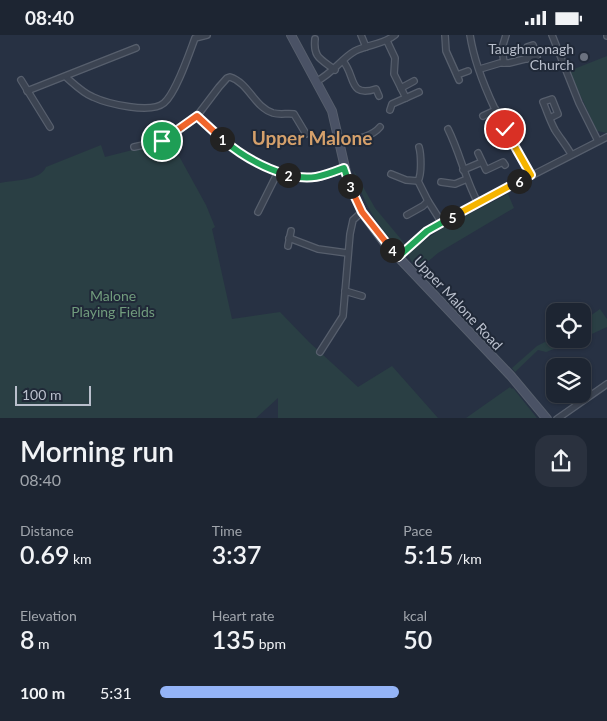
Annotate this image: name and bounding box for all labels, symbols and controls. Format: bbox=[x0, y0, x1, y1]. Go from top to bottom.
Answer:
text: 08:40 bbox=[25, 6, 74, 29]
place label: Taughmonagh Church bbox=[488, 40, 574, 73]
marker: Taughmonagh Church bbox=[578, 51, 590, 63]
pin bbox=[484, 108, 526, 150]
icon: check bbox=[491, 115, 519, 143]
pin bbox=[141, 120, 183, 162]
district label: Upper Malone bbox=[252, 126, 372, 149]
icon: arrive bbox=[148, 127, 176, 155]
pin: 1 bbox=[210, 127, 234, 151]
text: 1 bbox=[218, 131, 227, 148]
pin: 2 bbox=[276, 163, 300, 187]
text: 2 bbox=[284, 167, 293, 184]
pin: 6 bbox=[506, 169, 532, 193]
pin: 3 bbox=[338, 173, 362, 199]
text: 6 bbox=[515, 173, 524, 190]
text: 3 bbox=[346, 178, 355, 195]
pin: 5 bbox=[440, 205, 464, 229]
text: 5 bbox=[448, 209, 457, 226]
pin: 4 bbox=[380, 237, 404, 263]
text: 4 bbox=[388, 242, 397, 259]
street label: Upper Malone Road bbox=[410, 252, 506, 353]
park label: Malone Playing Fields bbox=[71, 287, 155, 320]
map controls bbox=[546, 303, 591, 403]
button: locate bbox=[546, 303, 591, 348]
button: layers bbox=[546, 358, 591, 403]
scale bar bbox=[15, 383, 91, 407]
text: 100 m bbox=[22, 386, 61, 403]
text: Morning run bbox=[20, 434, 174, 468]
button: share bbox=[535, 435, 587, 487]
text: 08:40 bbox=[20, 470, 61, 489]
text: Distance bbox=[20, 522, 74, 539]
text: Time bbox=[212, 522, 242, 539]
text: Pace bbox=[403, 522, 432, 539]
text: 0.69 bbox=[20, 539, 69, 569]
text: 3:37 bbox=[212, 539, 262, 569]
text: 5:15 bbox=[403, 539, 453, 569]
text: km bbox=[69, 550, 92, 567]
text: /km bbox=[453, 550, 482, 567]
text: Elevation bbox=[20, 607, 77, 624]
text: Heart rate bbox=[212, 607, 274, 624]
text: kcal bbox=[403, 607, 427, 624]
text: 8 bbox=[20, 624, 35, 654]
text: 135 bbox=[212, 624, 255, 654]
text: 50 bbox=[403, 624, 432, 654]
text: m bbox=[35, 635, 50, 652]
text: bpm bbox=[255, 635, 286, 652]
text: 100 m bbox=[20, 683, 65, 702]
text: 5:31 bbox=[100, 683, 132, 702]

